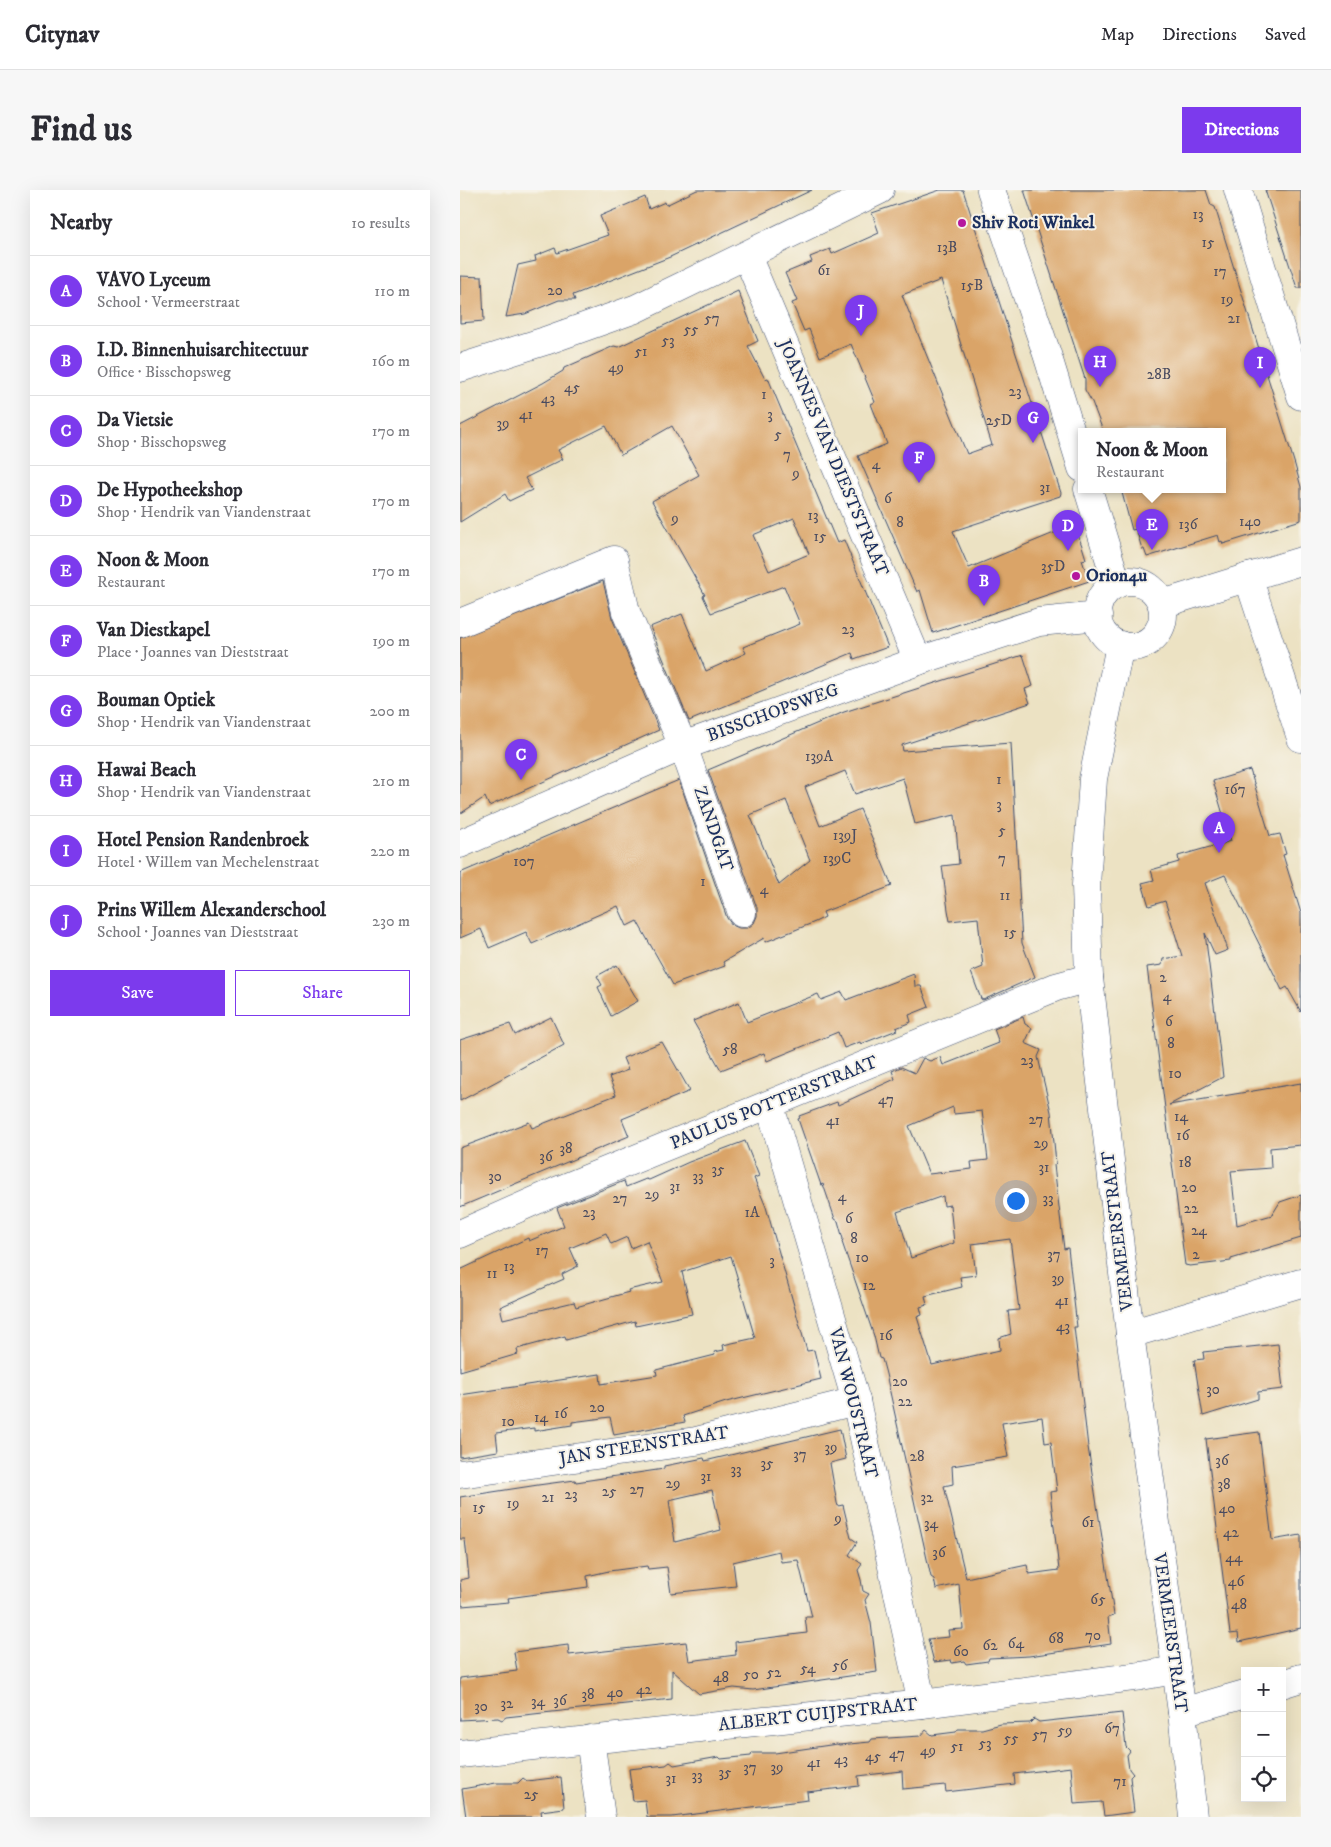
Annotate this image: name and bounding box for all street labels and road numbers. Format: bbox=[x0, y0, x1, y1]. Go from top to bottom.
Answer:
street label: JOANNES VAN DIESTSTRAAT bbox=[772, 334, 893, 580]
street label: BISSCHOPSWEG bbox=[704, 679, 842, 747]
street label: ZANDGAT bbox=[688, 784, 738, 875]
street label: PAULUS POTTERSTRAAT bbox=[667, 1051, 881, 1155]
street label: VERMEERSTRAAT bbox=[1097, 1149, 1139, 1313]
street label: VAN WOUSTRAAT bbox=[823, 1324, 882, 1481]
street label: JAN STEENSTRAAT bbox=[556, 1422, 731, 1471]
street label: VERMEERSTRAAT bbox=[1148, 1551, 1192, 1715]
street label: ALBERT CUIJPSTRAAT bbox=[717, 1694, 919, 1736]

